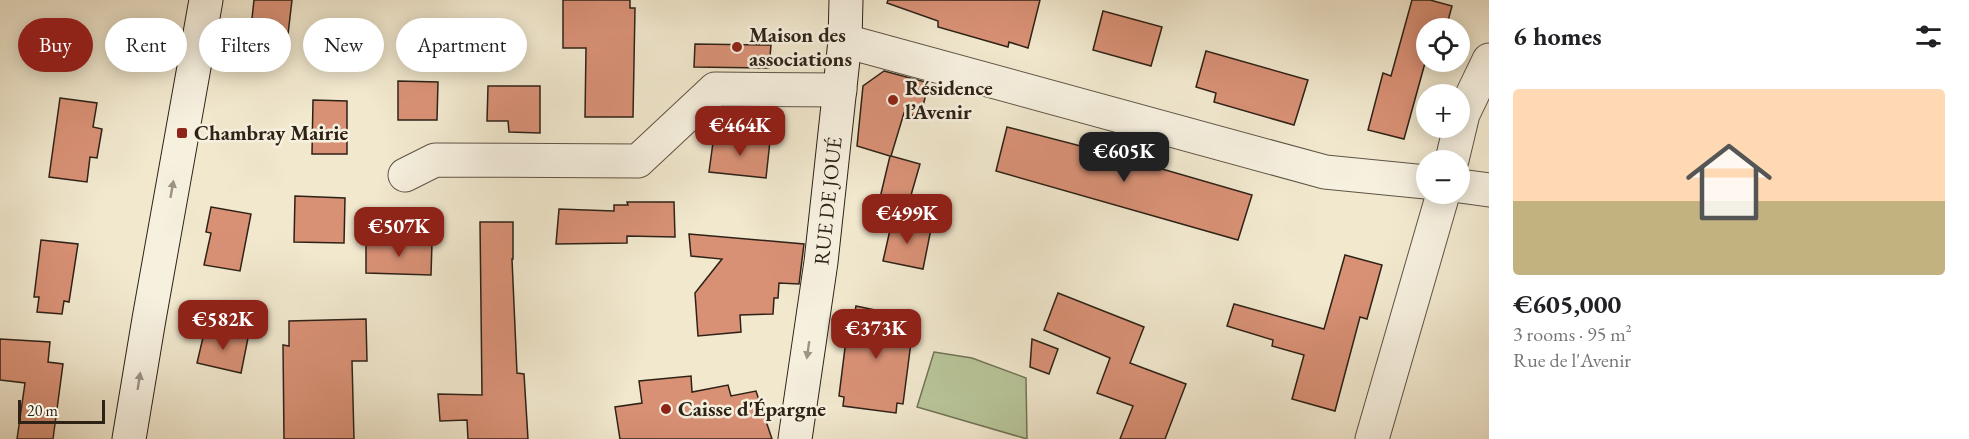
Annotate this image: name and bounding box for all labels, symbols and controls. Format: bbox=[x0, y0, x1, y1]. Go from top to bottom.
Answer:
chip: Buy bbox=[18, 18, 93, 72]
chip: Rent bbox=[105, 18, 187, 72]
chip: Filters bbox=[199, 18, 291, 72]
chip: New bbox=[303, 18, 384, 72]
chip: Apartment bbox=[396, 18, 527, 72]
map controls bbox=[1416, 18, 1470, 204]
button: locate bbox=[1416, 18, 1470, 72]
text: 6 homes bbox=[1513, 19, 1602, 53]
icon: filters bbox=[1912, 20, 1945, 53]
place label: Maison des associations bbox=[749, 21, 852, 72]
marker: Maison des associations bbox=[730, 40, 744, 54]
place label: Résidence l’Avenir bbox=[905, 74, 993, 125]
button: + bbox=[1416, 84, 1470, 138]
marker: Résidence l’Avenir bbox=[886, 93, 900, 107]
pin: €464K bbox=[698, 106, 782, 157]
text: €464K bbox=[709, 112, 771, 138]
place label: Chambray Mairie bbox=[194, 119, 348, 146]
marker: Chambray Mairie bbox=[175, 126, 189, 140]
icon: home bbox=[1675, 128, 1783, 236]
pin: €605K bbox=[1082, 132, 1166, 183]
street label: RUE DE JOUÉ bbox=[807, 135, 848, 266]
text: €605K bbox=[1093, 138, 1155, 164]
button: − bbox=[1416, 150, 1470, 204]
one-way arrow bbox=[168, 179, 177, 198]
pin: €499K bbox=[865, 194, 949, 245]
text: €499K bbox=[876, 200, 938, 226]
pin: €507K bbox=[357, 207, 441, 258]
text: €507K bbox=[368, 213, 430, 239]
text: €605,000 bbox=[1513, 287, 1621, 321]
pin: €582K bbox=[181, 300, 265, 351]
text: €582K bbox=[192, 306, 254, 332]
pin: €373K bbox=[834, 309, 918, 360]
text: €373K bbox=[845, 315, 907, 341]
text: 3 rooms · 95 m² bbox=[1513, 321, 1632, 347]
one-way arrow bbox=[804, 341, 813, 360]
text: Rue de l'Avenir bbox=[1513, 347, 1631, 373]
one-way arrow bbox=[134, 372, 143, 391]
place label: Caisse d'Épargne bbox=[678, 395, 826, 422]
scale bar bbox=[18, 397, 105, 424]
text: 20 m bbox=[27, 400, 58, 421]
marker: Caisse d'Épargne bbox=[659, 402, 673, 416]

